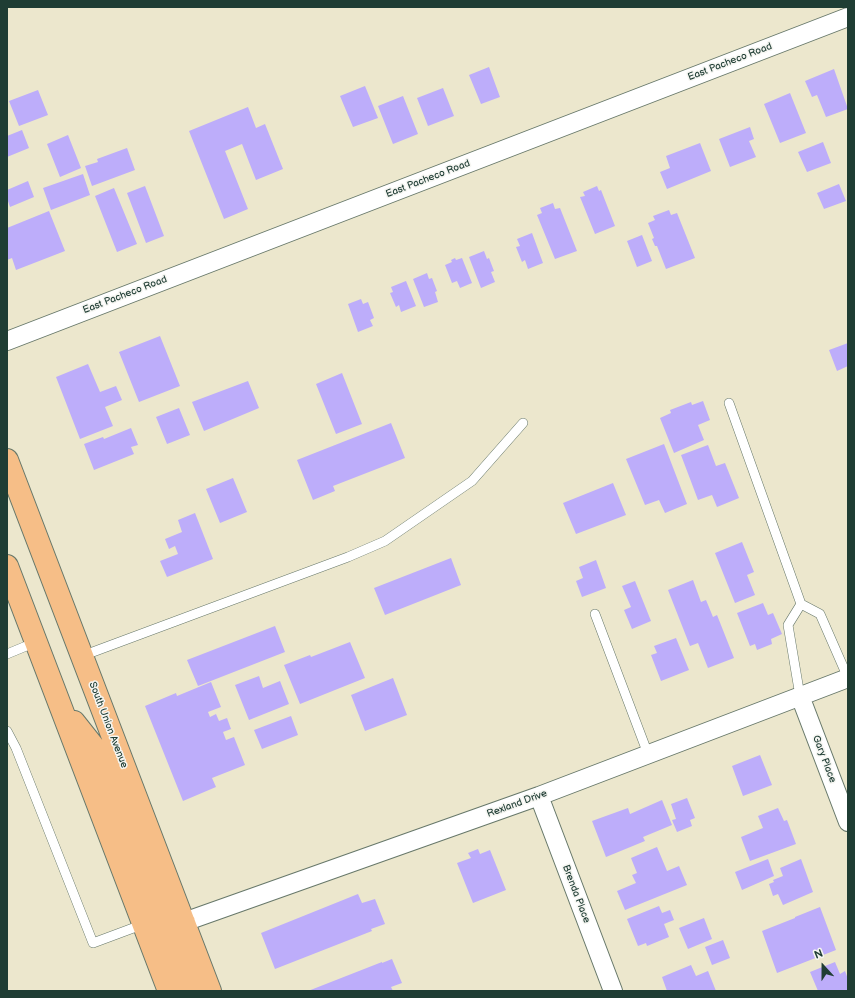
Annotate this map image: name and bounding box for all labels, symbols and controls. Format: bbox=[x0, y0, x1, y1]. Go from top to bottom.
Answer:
street label: East Pacheco Road bbox=[686, 40, 774, 84]
street label: East Pacheco Road bbox=[384, 157, 472, 201]
street label: East Pacheco Road bbox=[81, 273, 169, 317]
street label: South Union Avenue bbox=[86, 680, 130, 770]
street label: Gary Place bbox=[809, 734, 839, 784]
street label: Rexland Drive bbox=[485, 788, 549, 820]
street label: Brenda Place bbox=[559, 863, 593, 925]
north arrow bbox=[803, 946, 843, 986]
text: N bbox=[812, 947, 825, 962]

